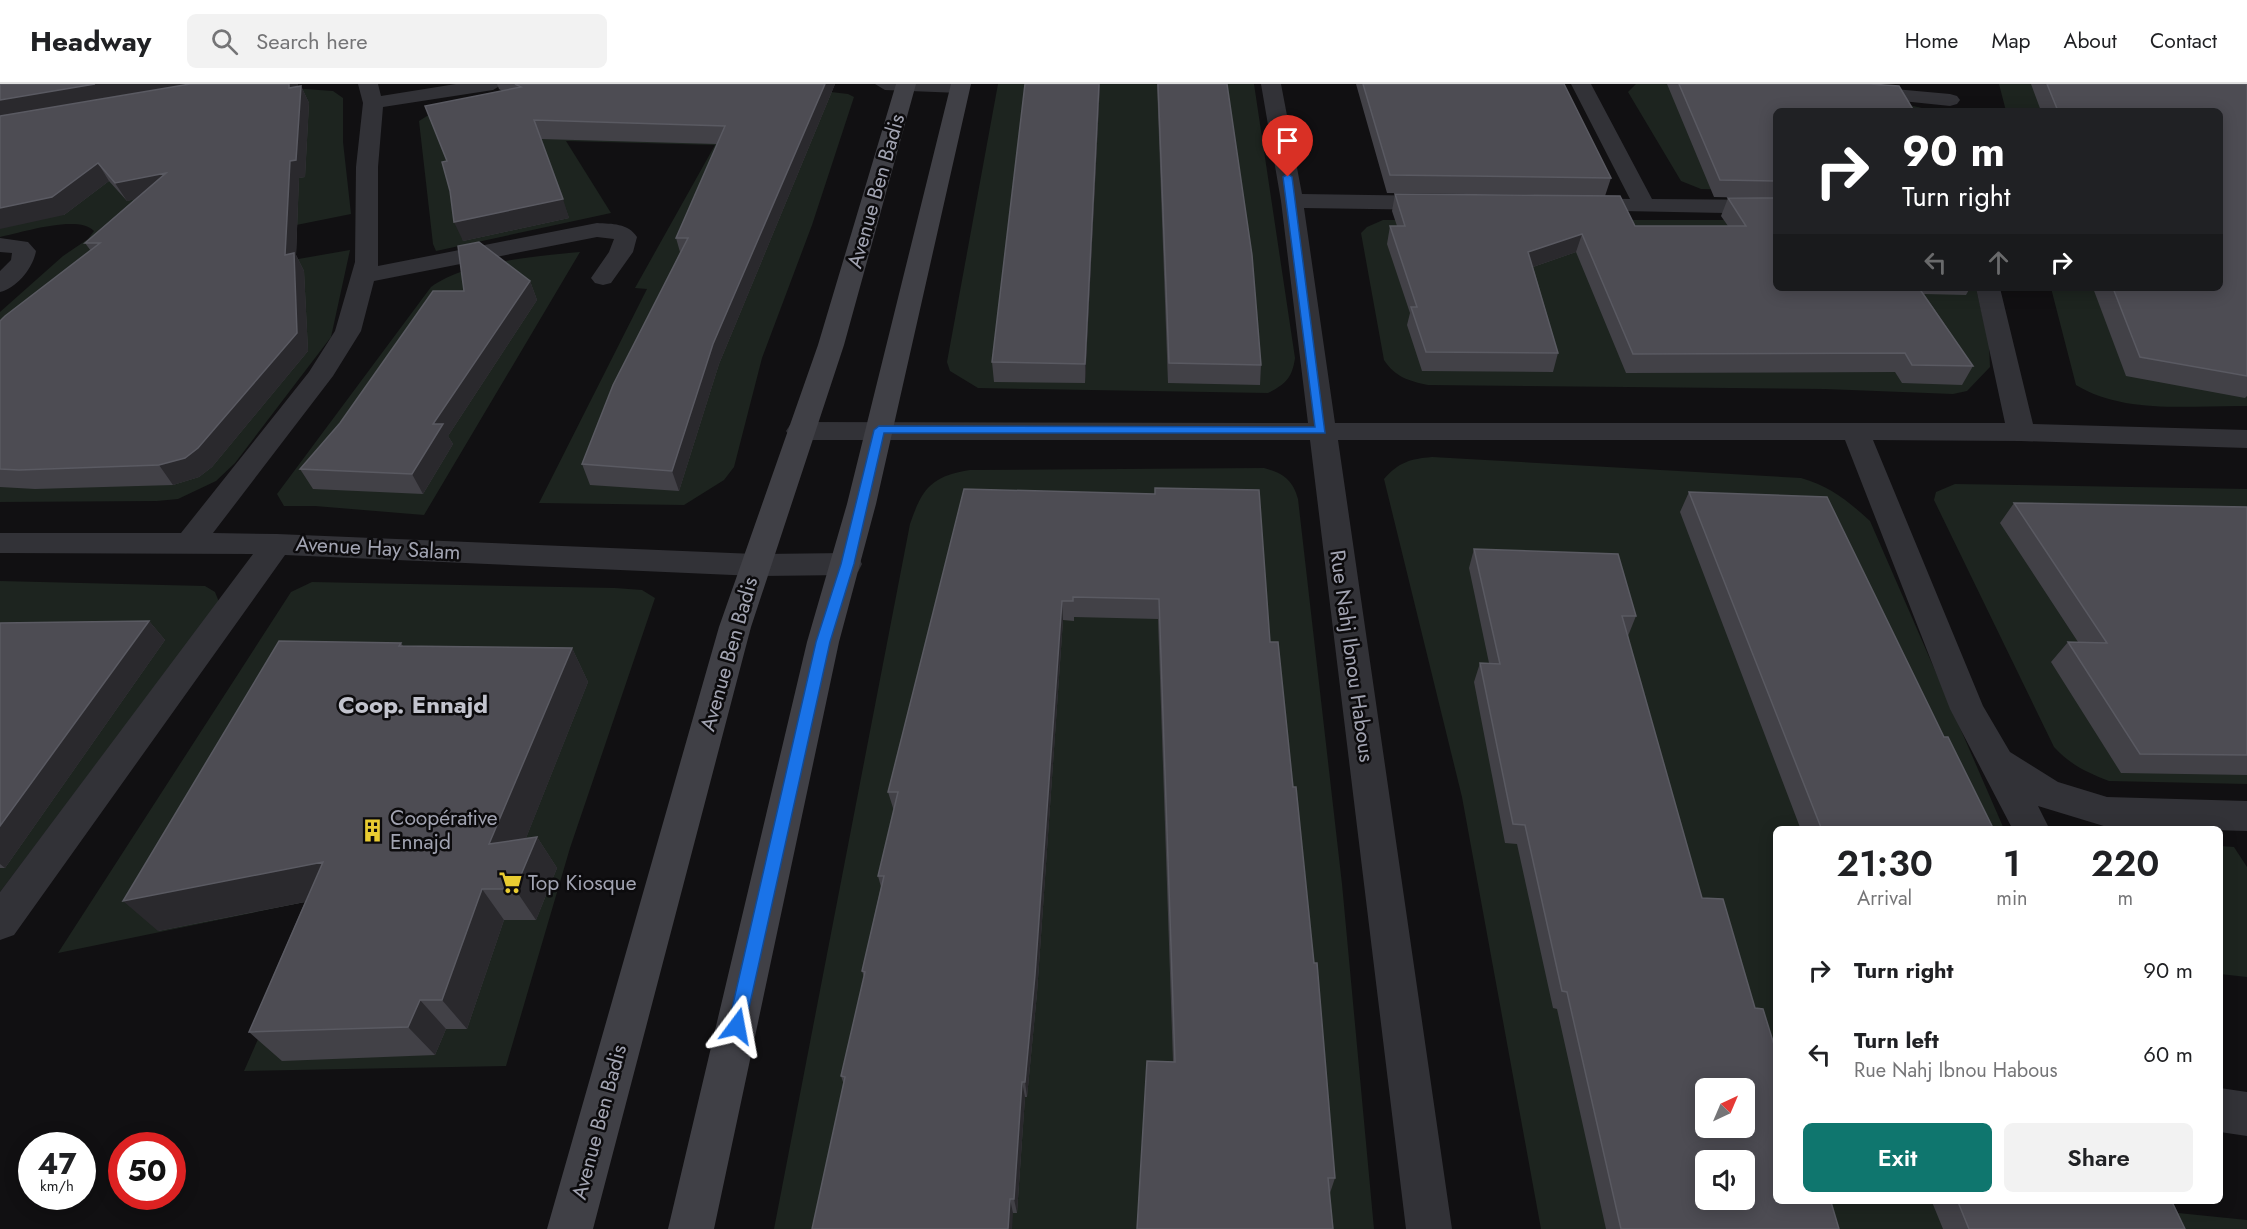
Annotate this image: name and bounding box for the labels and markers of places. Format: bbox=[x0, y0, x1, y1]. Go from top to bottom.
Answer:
pin bbox=[1262, 115, 1313, 177]
place label: Coopérative Ennajd bbox=[390, 803, 498, 857]
building icon: Coopérative Ennajd bbox=[359, 817, 385, 843]
place label: Top Kiosque bbox=[528, 868, 637, 898]
supermarket icon: Top Kiosque bbox=[497, 870, 523, 896]

